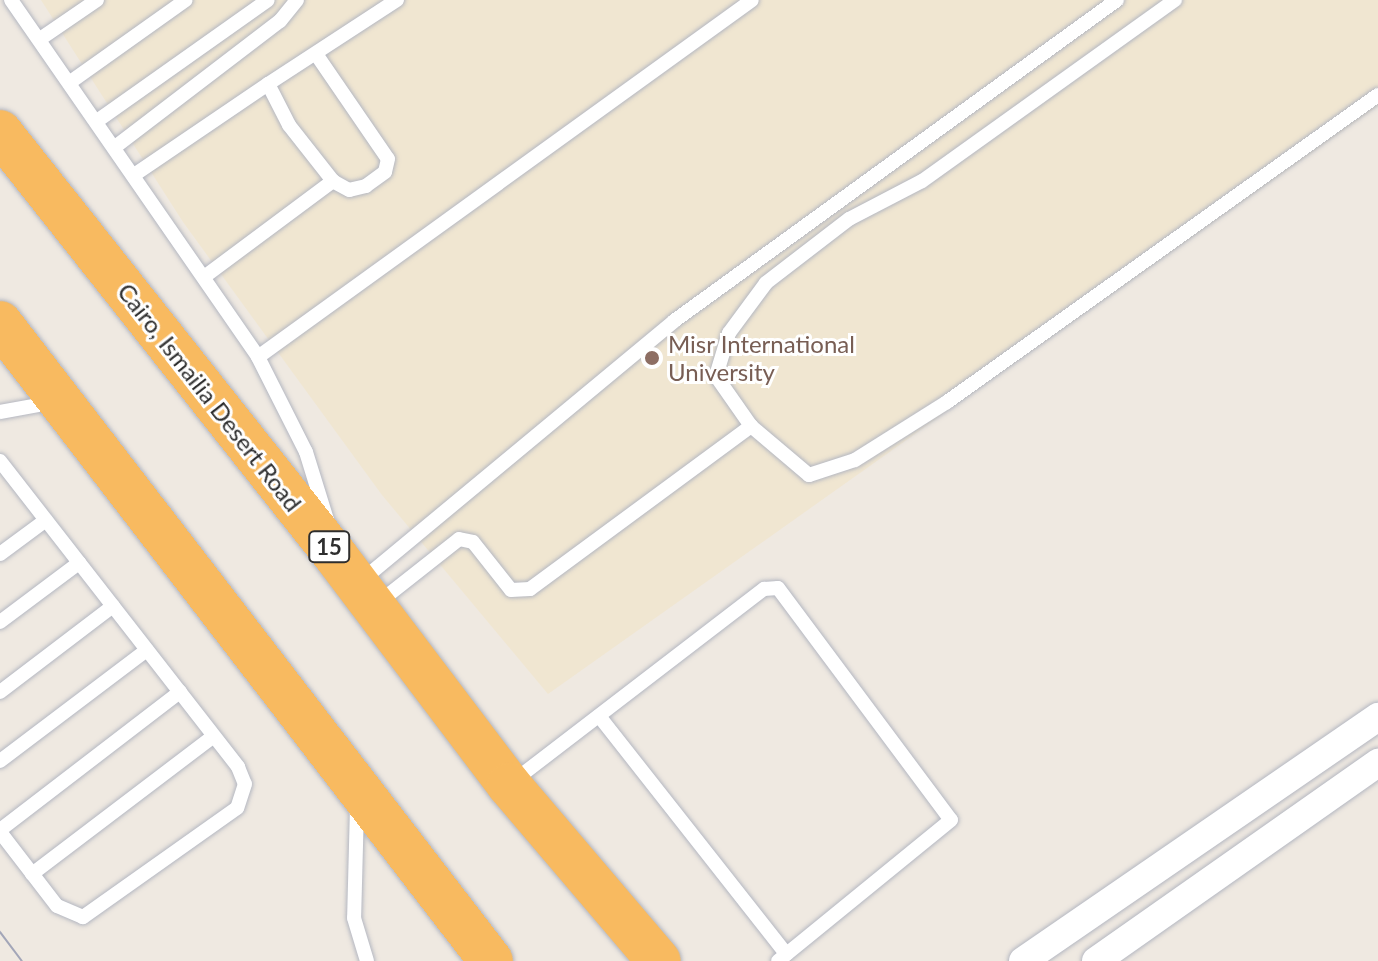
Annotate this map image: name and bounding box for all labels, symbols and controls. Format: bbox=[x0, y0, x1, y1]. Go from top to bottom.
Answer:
street label: Cairo, Ismailia Desert Road bbox=[112, 277, 308, 517]
place label: Misr International University bbox=[668, 330, 855, 386]
marker: Misr International University bbox=[643, 349, 661, 367]
road number: 15 bbox=[307, 529, 351, 565]

